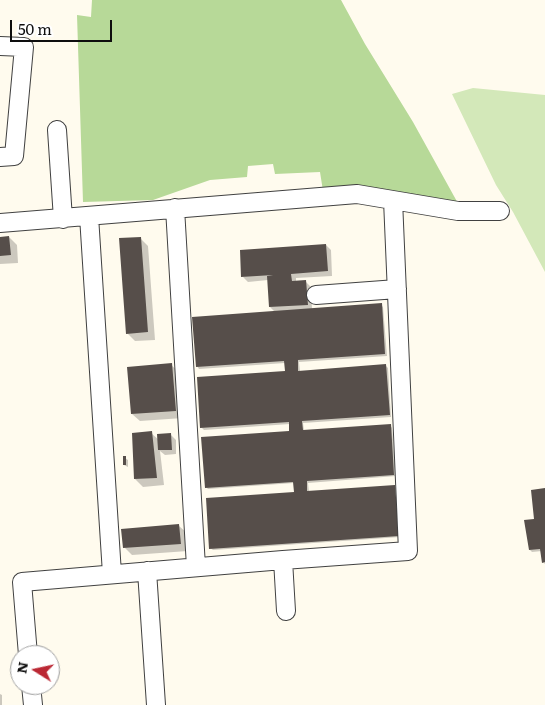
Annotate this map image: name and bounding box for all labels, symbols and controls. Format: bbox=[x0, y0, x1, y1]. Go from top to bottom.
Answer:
scale bar bbox=[12, 10, 115, 42]
text: 50 m bbox=[18, 17, 52, 40]
north arrow bbox=[10, 645, 60, 695]
text: N bbox=[10, 660, 32, 675]

